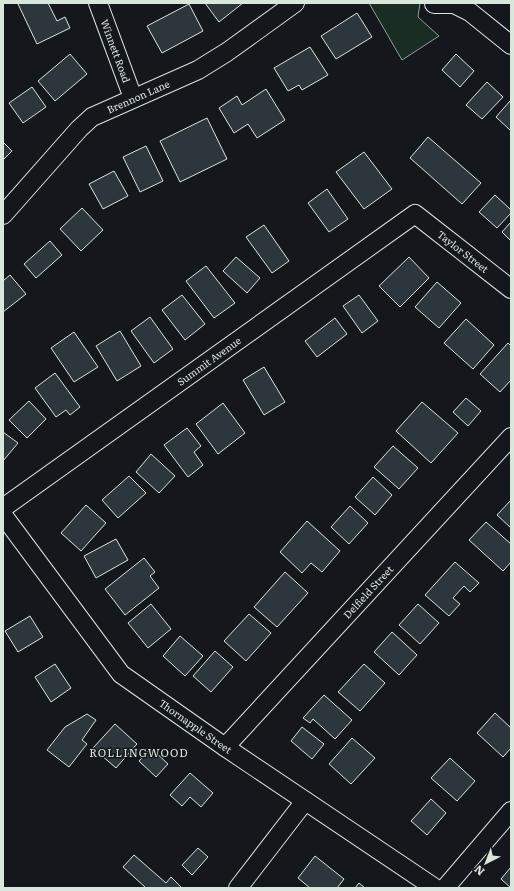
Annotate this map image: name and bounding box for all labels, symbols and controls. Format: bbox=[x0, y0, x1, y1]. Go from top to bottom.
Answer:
street label: Winnett Road bbox=[98, 17, 135, 85]
street label: Brennon Lane bbox=[104, 76, 172, 117]
street label: Taylor Street bbox=[434, 226, 492, 276]
street label: Summit Avenue bbox=[173, 333, 244, 389]
street label: Delfield Street bbox=[339, 562, 396, 621]
street label: Thornapple Street bbox=[156, 695, 235, 757]
district label: ROLLINGWOOD bbox=[89, 744, 189, 760]
north arrow bbox=[466, 843, 506, 883]
text: N bbox=[470, 862, 487, 880]

